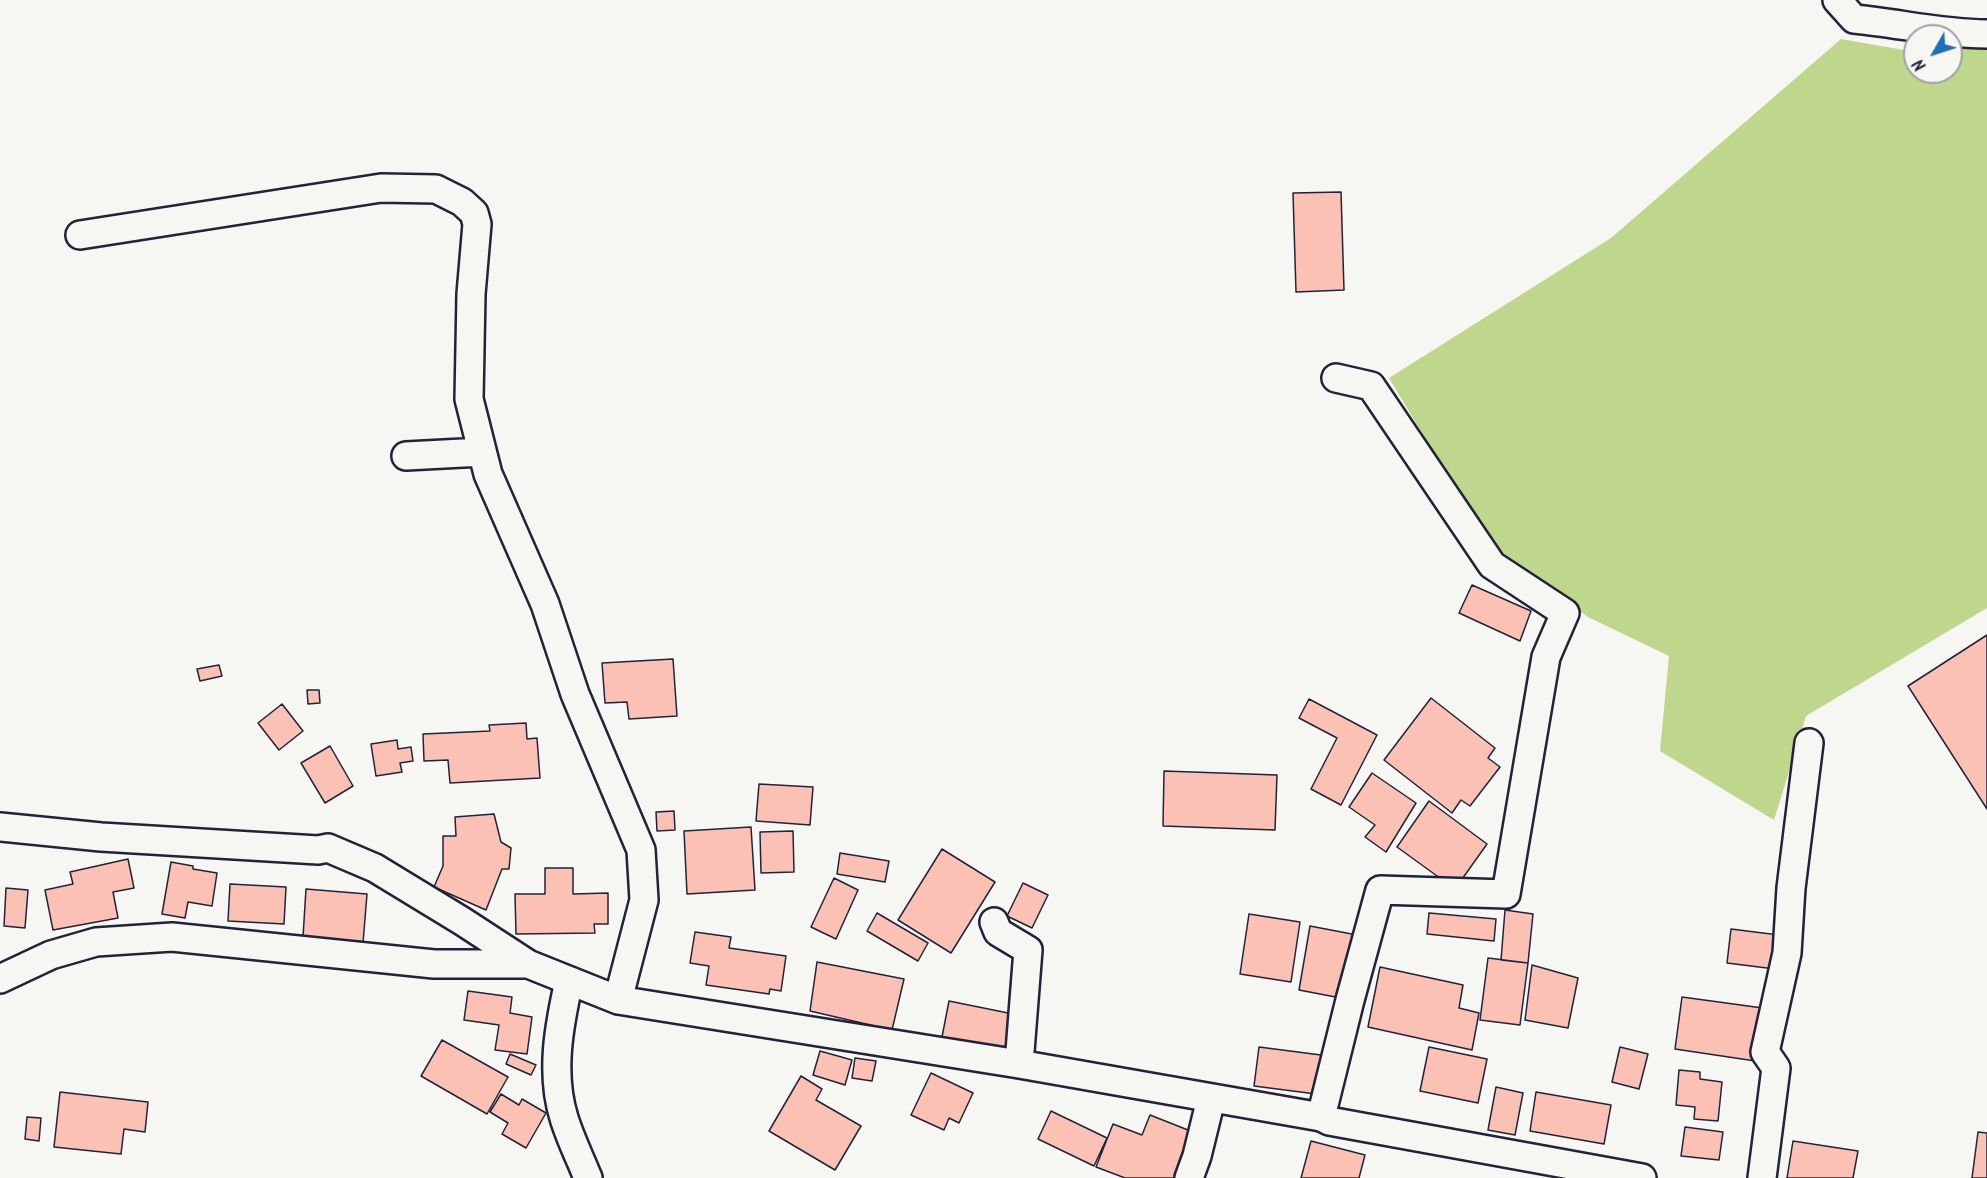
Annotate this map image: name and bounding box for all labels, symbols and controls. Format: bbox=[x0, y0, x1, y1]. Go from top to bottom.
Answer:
north arrow bbox=[1903, 24, 1963, 84]
text: N bbox=[1907, 53, 1933, 76]

